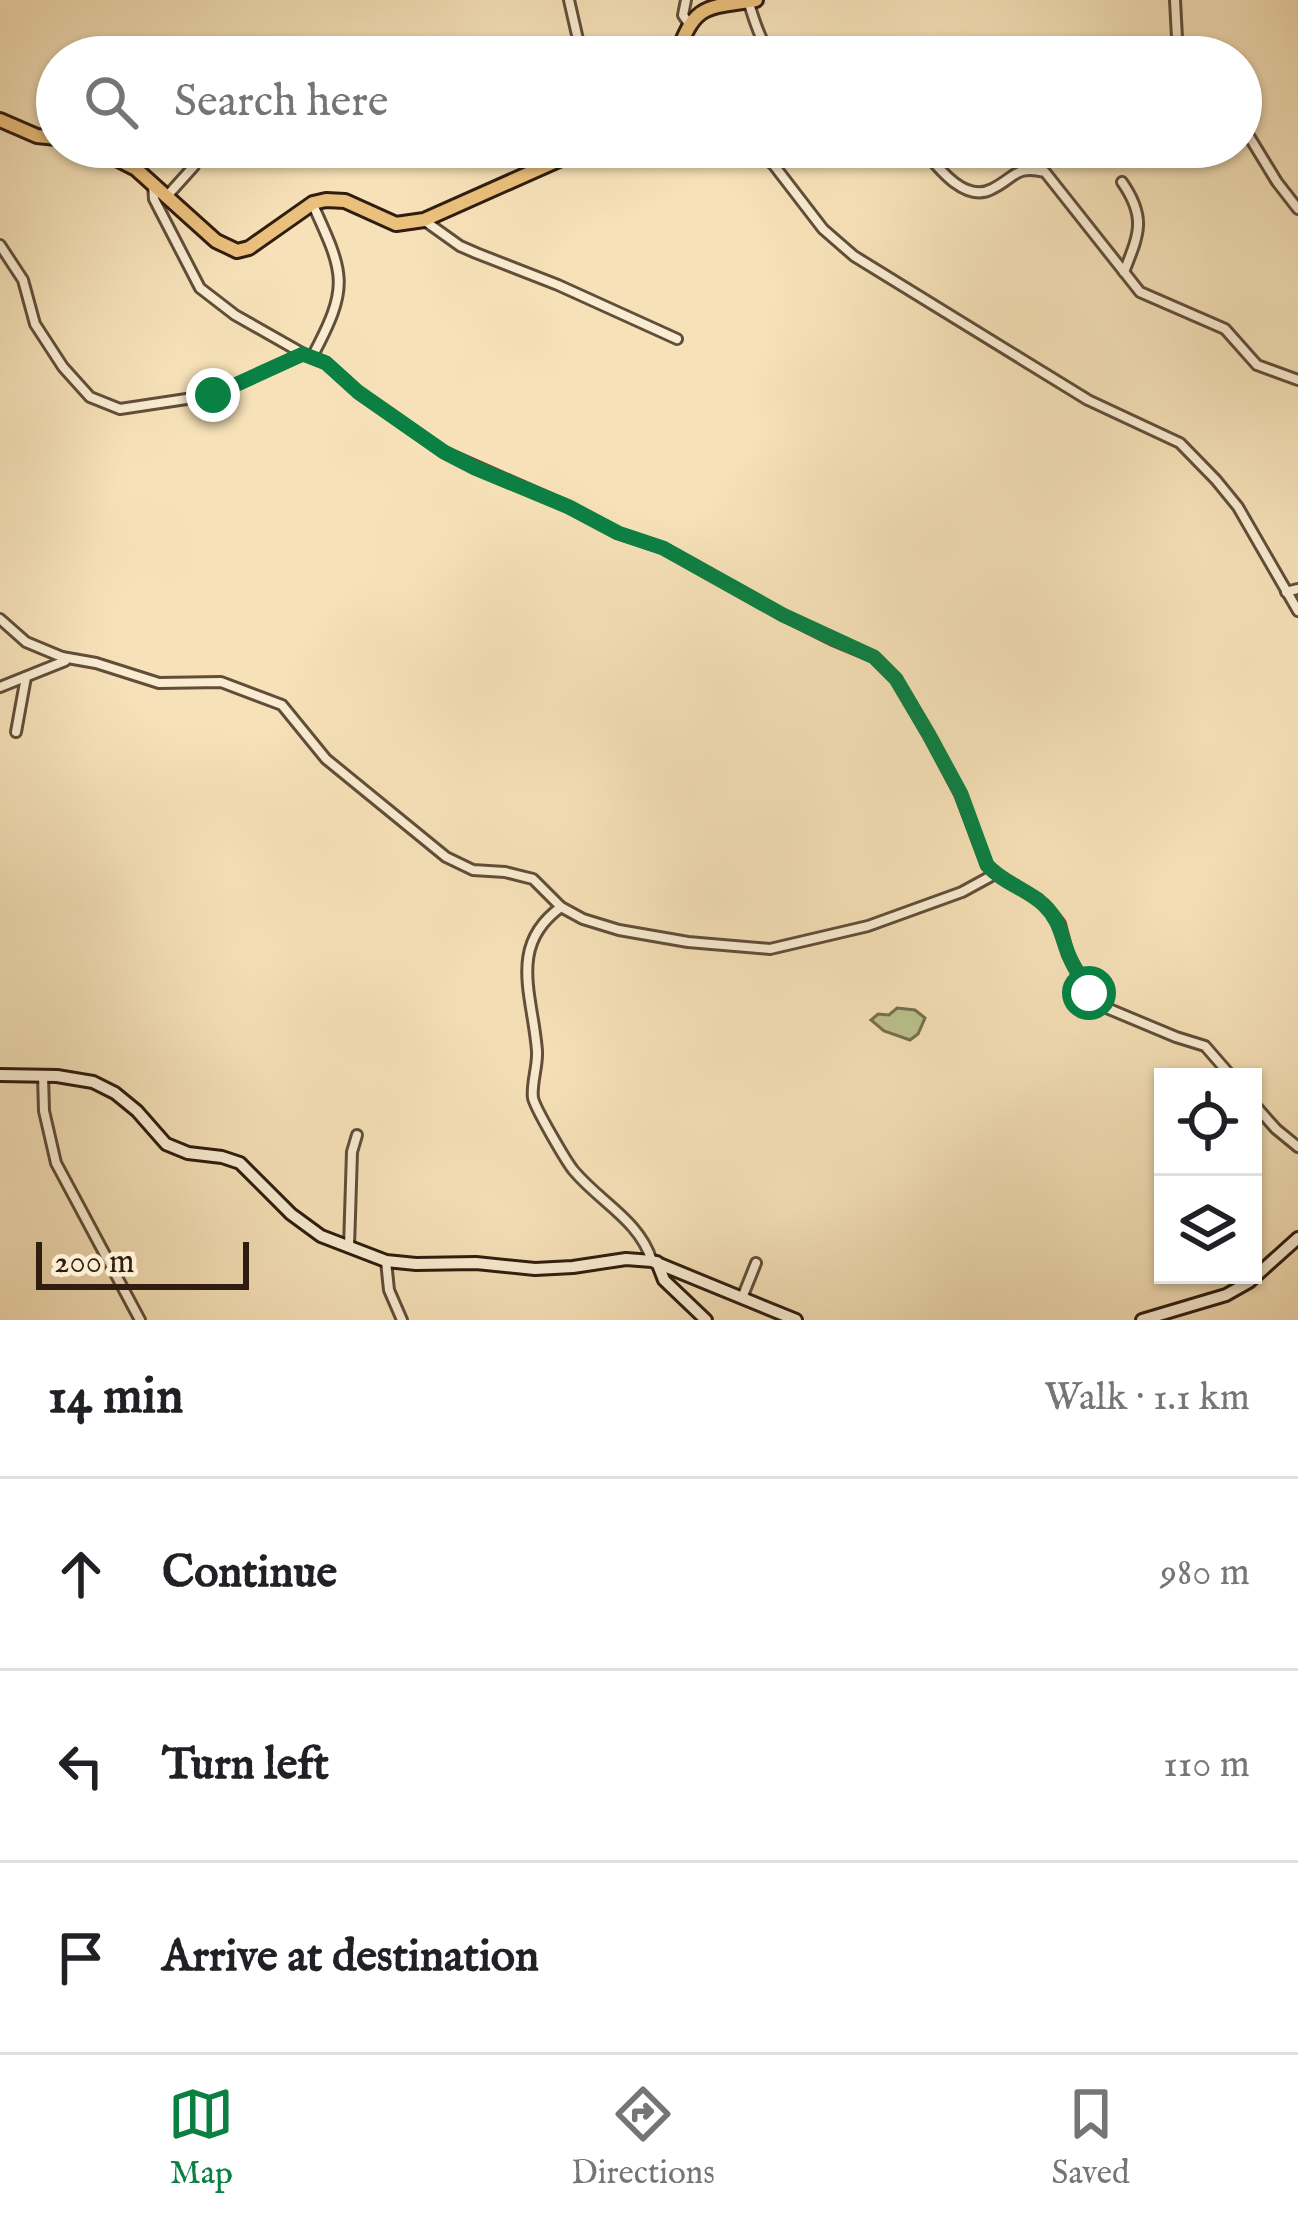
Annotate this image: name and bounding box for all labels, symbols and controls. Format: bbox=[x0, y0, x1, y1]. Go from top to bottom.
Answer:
search box bbox=[36, 36, 1262, 168]
icon: search bbox=[78, 69, 144, 135]
text: Search here bbox=[174, 74, 388, 131]
route end bbox=[186, 368, 240, 422]
route start bbox=[1062, 966, 1116, 1020]
map controls bbox=[1154, 1068, 1262, 1284]
button: locate bbox=[1154, 1068, 1262, 1176]
button: layers bbox=[1154, 1176, 1262, 1284]
scale bar bbox=[36, 1236, 249, 1289]
text: 200 m bbox=[54, 1242, 135, 1284]
text: 14 min bbox=[48, 1366, 183, 1431]
text: Walk · 1.1 km bbox=[1044, 1374, 1250, 1423]
icon: ahead bbox=[48, 1541, 114, 1607]
text: Continue bbox=[162, 1545, 337, 1602]
text: 980 m bbox=[1160, 1549, 1250, 1598]
icon: left bbox=[48, 1733, 114, 1799]
text: Turn left bbox=[162, 1737, 329, 1794]
text: 110 m bbox=[1163, 1741, 1250, 1790]
icon: arrive bbox=[48, 1925, 114, 1991]
text: Arrive at destination bbox=[162, 1929, 539, 1986]
tab: Map bbox=[168, 2081, 234, 2195]
tab: Directions bbox=[571, 2081, 715, 2195]
tab: Saved bbox=[1052, 2081, 1130, 2195]

